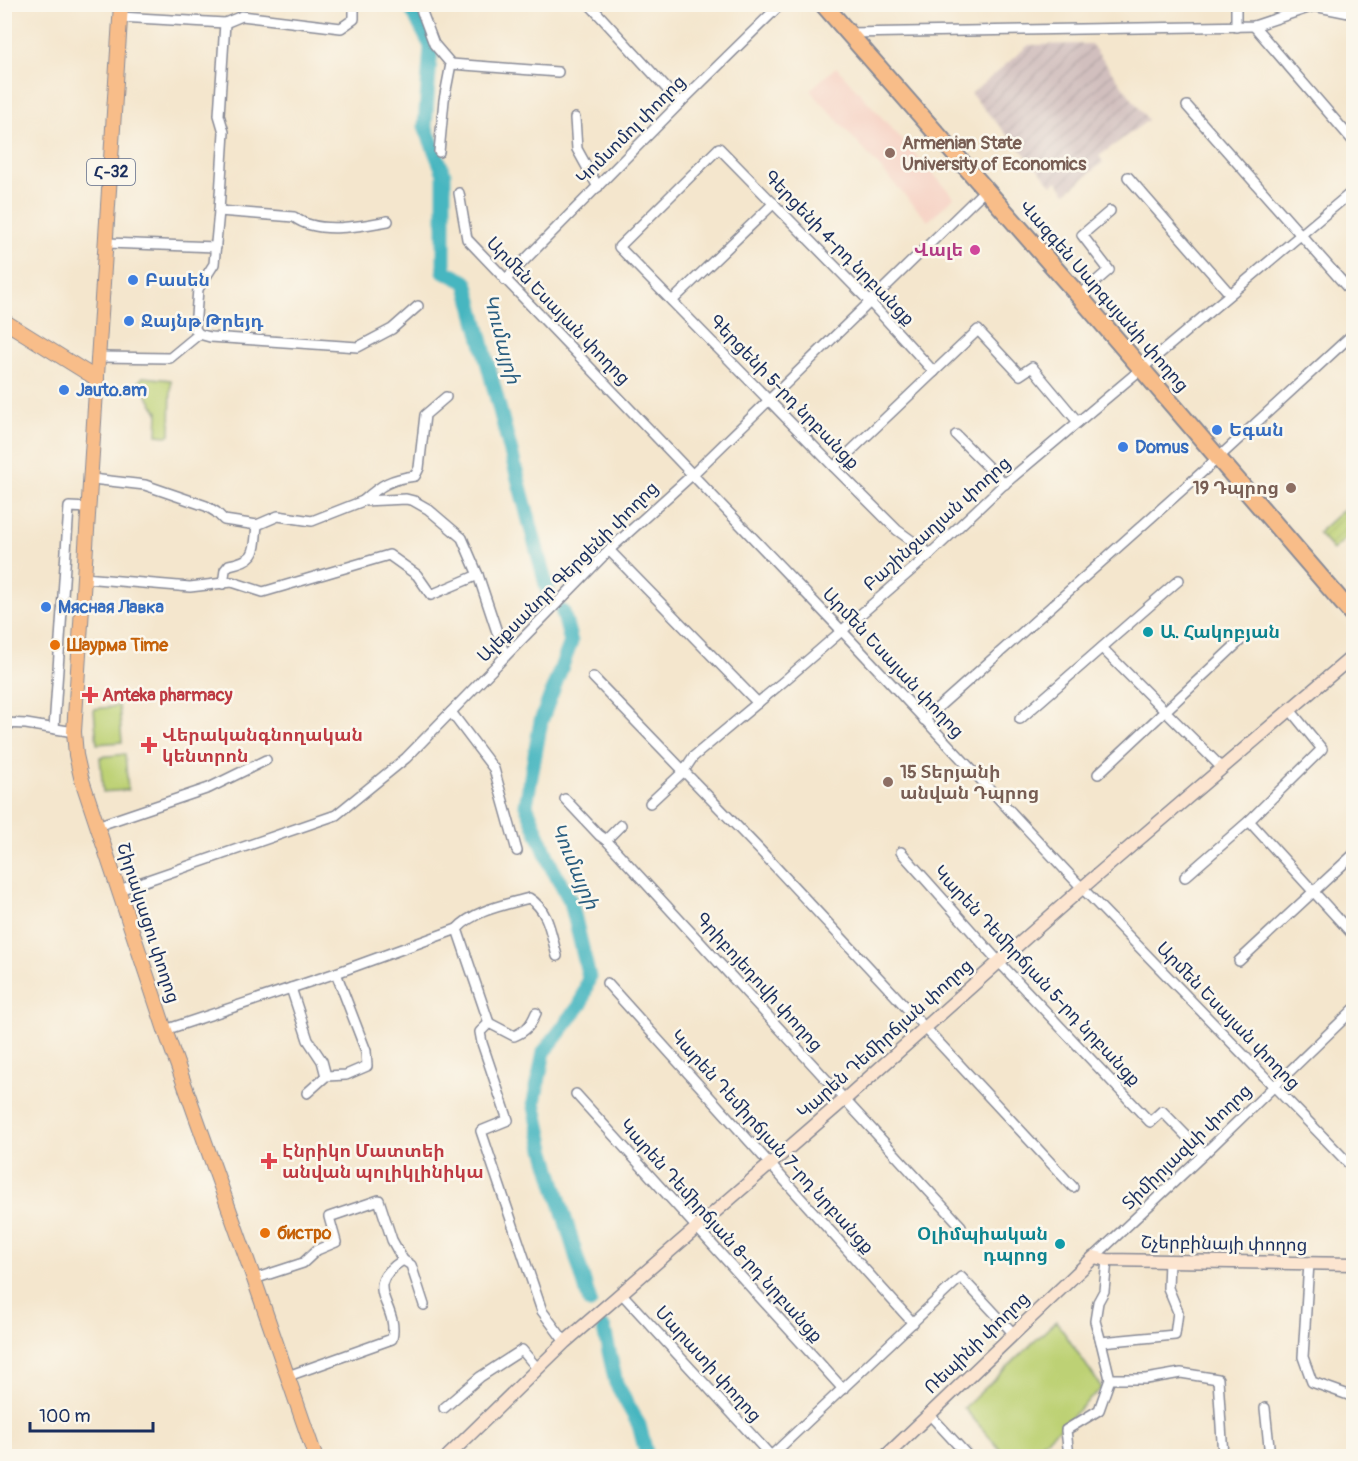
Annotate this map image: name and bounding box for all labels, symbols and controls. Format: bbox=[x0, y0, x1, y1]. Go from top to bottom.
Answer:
street label: Կոմսոմոլ փողոց bbox=[571, 70, 691, 190]
place label: Armenian State University of Economics bbox=[902, 132, 1087, 176]
marker: Armenian State University of Economics bbox=[883, 146, 897, 160]
road number: Հ-32 bbox=[87, 159, 135, 185]
street label: Գերցենի 4-րդ նրբանցք bbox=[759, 165, 919, 331]
street label: Վազգեն Սարգսյանի փողոց bbox=[1014, 195, 1194, 397]
street label: Արմեն Եսայան փողոց bbox=[481, 232, 635, 390]
place label: Վալե bbox=[914, 239, 963, 262]
marker: Վալե bbox=[968, 243, 982, 257]
place label: Բասեն bbox=[145, 269, 210, 292]
marker: Բասեն bbox=[126, 273, 140, 287]
water label: Կումայրի bbox=[478, 291, 526, 388]
place label: Ջայնթ Թրեյդ bbox=[141, 310, 263, 333]
street label: Գերցենի 5-րդ նրբանցք bbox=[704, 310, 864, 474]
marker: Ջայնթ Թրեյդ bbox=[122, 314, 136, 328]
place label: Jauto.am bbox=[76, 379, 147, 402]
marker: Jauto.am bbox=[57, 383, 71, 397]
place label: Եգան bbox=[1229, 419, 1284, 442]
marker: Եգան bbox=[1210, 423, 1224, 437]
place label: Domus bbox=[1135, 436, 1189, 459]
marker: Domus bbox=[1116, 440, 1130, 454]
street label: Բաշինջաղյան փողոց bbox=[859, 452, 1015, 596]
street label: Ալեքսանդր Գերցենի փողոց bbox=[473, 477, 663, 667]
place label: 19 Դպրոց bbox=[1193, 477, 1279, 500]
marker: 19 Դպրոց bbox=[1284, 481, 1298, 495]
street label: Արմեն Եսայան փողոց bbox=[817, 583, 969, 743]
place label: Мясная Лавка bbox=[58, 596, 165, 619]
marker: Мясная Лавка bbox=[39, 600, 53, 614]
place label: Ա. Հակոբյան bbox=[1160, 621, 1280, 644]
marker: Ա. Հակոբյան bbox=[1141, 625, 1155, 639]
place label: Шаурма Time bbox=[66, 634, 169, 657]
marker: Шаурма Time bbox=[48, 638, 62, 652]
place label: Anteka pharmacy bbox=[102, 684, 233, 707]
marker: Anteka pharmacy bbox=[83, 688, 97, 702]
place label: Վերականգնողական կենտրոն bbox=[162, 724, 363, 768]
marker: Վերականգնողական կենտրոն bbox=[140, 736, 158, 754]
place label: 15 Տերյանի անվան Դպրոց bbox=[900, 761, 1039, 805]
marker: 15 Տերյանի անվան Դպրոց bbox=[881, 775, 895, 789]
water label: Կումայրի bbox=[546, 819, 605, 914]
street label: Շիրակացու փողոց bbox=[111, 840, 185, 1006]
street label: Կարեն Դեմիրճյան 5-րդ նրբանցք bbox=[928, 861, 1146, 1091]
street label: Գրիբոյեդովի փողոց bbox=[690, 908, 828, 1056]
street label: Արմեն Եսայան փողոց bbox=[1151, 937, 1305, 1095]
street label: Կարեն Դեմիրճյան փողոց bbox=[792, 954, 978, 1124]
street label: Կարեն Դեմիրճյան 7-րդ նրբանցք bbox=[665, 1025, 879, 1259]
street label: Տիմիրյազևի փողոց bbox=[1117, 1079, 1257, 1215]
street label: Կարեն Դեմիրճյան 8-րդ նրբանցք bbox=[614, 1114, 828, 1348]
place label: Էնրիկո Մատտեի անվան պոլիկլինիկա bbox=[282, 1140, 484, 1184]
marker: Էնրիկո Մատտեի անվան պոլիկլինիկա bbox=[260, 1152, 278, 1170]
place label: бистро bbox=[277, 1222, 332, 1245]
place label: Օլիմպիական դպրոց bbox=[917, 1223, 1048, 1267]
marker: бистро bbox=[258, 1226, 272, 1240]
street label: Շչերբինայի փողոց bbox=[1140, 1231, 1308, 1257]
marker: Օլիմպիական դպրոց bbox=[1053, 1237, 1067, 1251]
street label: Ռեպինի փողոց bbox=[920, 1287, 1034, 1399]
street label: Մարատի փողոց bbox=[650, 1301, 766, 1427]
scale bar bbox=[30, 1395, 153, 1433]
text: 100 m bbox=[39, 1405, 91, 1428]

